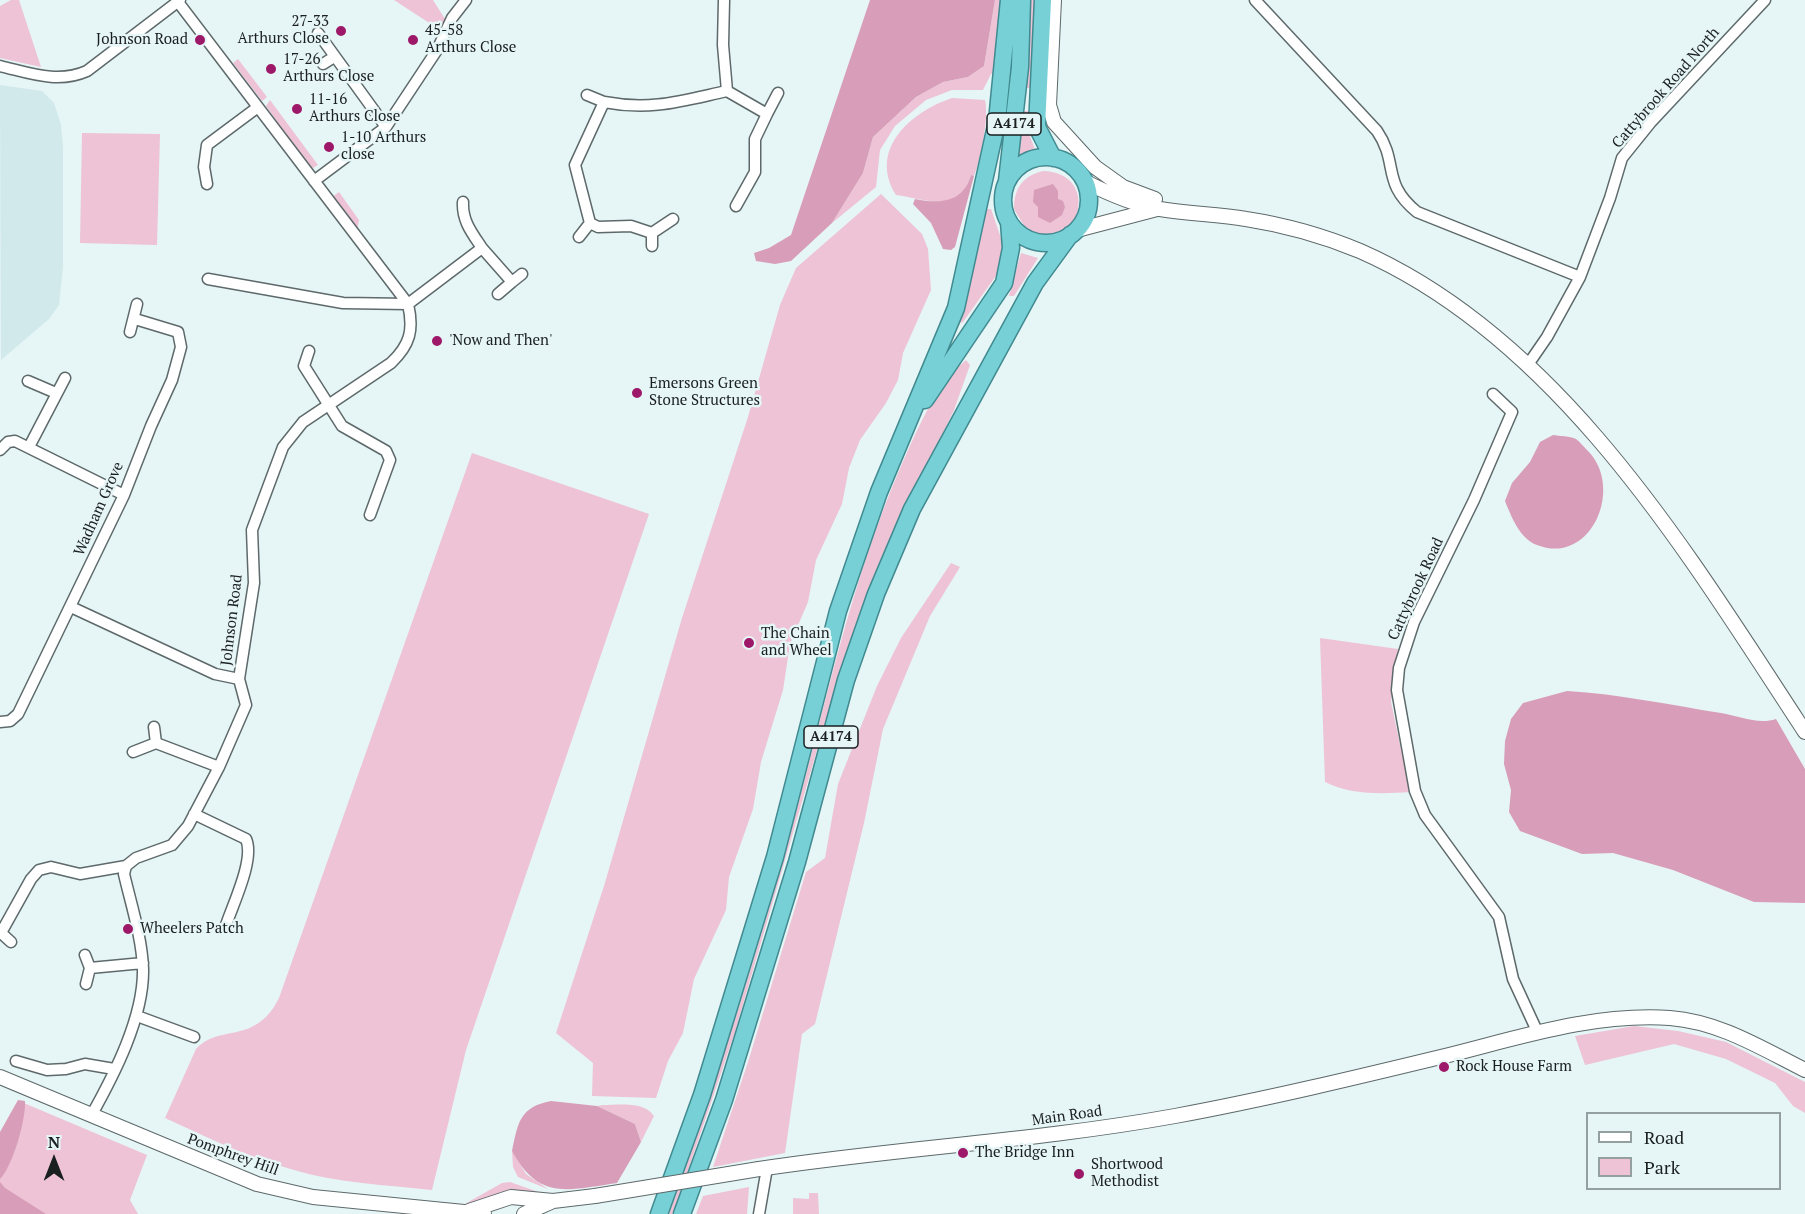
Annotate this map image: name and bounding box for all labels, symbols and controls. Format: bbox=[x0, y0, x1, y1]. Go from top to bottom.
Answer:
place label: 27-33 Arthurs Close bbox=[238, 13, 329, 48]
place label: 45-58 Arthurs Close bbox=[425, 22, 516, 57]
marker: 27-33 Arthurs Close bbox=[334, 24, 348, 38]
street label: Cattybrook Road North bbox=[1609, 24, 1723, 152]
place label: Johnson Road bbox=[96, 31, 188, 49]
marker: Johnson Road bbox=[193, 33, 207, 47]
marker: 45-58 Arthurs Close bbox=[406, 33, 420, 47]
place label: 17-26 Arthurs Close bbox=[283, 51, 374, 86]
marker: 17-26 Arthurs Close bbox=[264, 62, 278, 76]
place label: 11-16 Arthurs Close bbox=[309, 91, 400, 126]
marker: 11-16 Arthurs Close bbox=[290, 102, 304, 116]
road number: A4174 bbox=[987, 113, 1041, 135]
place label: 1-10 Arthurs close bbox=[341, 129, 426, 164]
marker: 1-10 Arthurs close bbox=[322, 140, 336, 154]
place label: 'Now and Then' bbox=[449, 332, 552, 350]
marker: 'Now and Then' bbox=[430, 334, 444, 348]
place label: Emersons Green Stone Structures bbox=[649, 375, 760, 410]
marker: Emersons Green Stone Structures bbox=[630, 386, 644, 400]
street label: Wadham Grove bbox=[70, 459, 128, 559]
street label: Cattybrook Road bbox=[1384, 535, 1448, 643]
street label: Johnson Road bbox=[217, 573, 247, 667]
place label: The Chain and Wheel bbox=[761, 625, 832, 660]
marker: The Chain and Wheel bbox=[742, 636, 756, 650]
road number: A4174 bbox=[804, 726, 858, 748]
place label: Wheelers Patch bbox=[140, 920, 244, 938]
marker: Wheelers Patch bbox=[121, 922, 135, 936]
place label: Rock House Farm bbox=[1456, 1058, 1572, 1076]
marker: Rock House Farm bbox=[1437, 1060, 1451, 1074]
street label: Main Road bbox=[1031, 1102, 1103, 1130]
legend bbox=[1586, 1112, 1781, 1190]
text: Road bbox=[1644, 1125, 1684, 1149]
north arrow bbox=[24, 1130, 84, 1190]
street label: Pomphrey Hill bbox=[185, 1130, 281, 1180]
text: N bbox=[48, 1131, 60, 1153]
place label: The Bridge Inn bbox=[975, 1144, 1074, 1162]
marker: The Bridge Inn bbox=[956, 1146, 970, 1160]
text: Park bbox=[1644, 1155, 1680, 1179]
place label: Shortwood Methodist bbox=[1091, 1156, 1163, 1191]
marker: Shortwood Methodist bbox=[1072, 1167, 1086, 1181]

